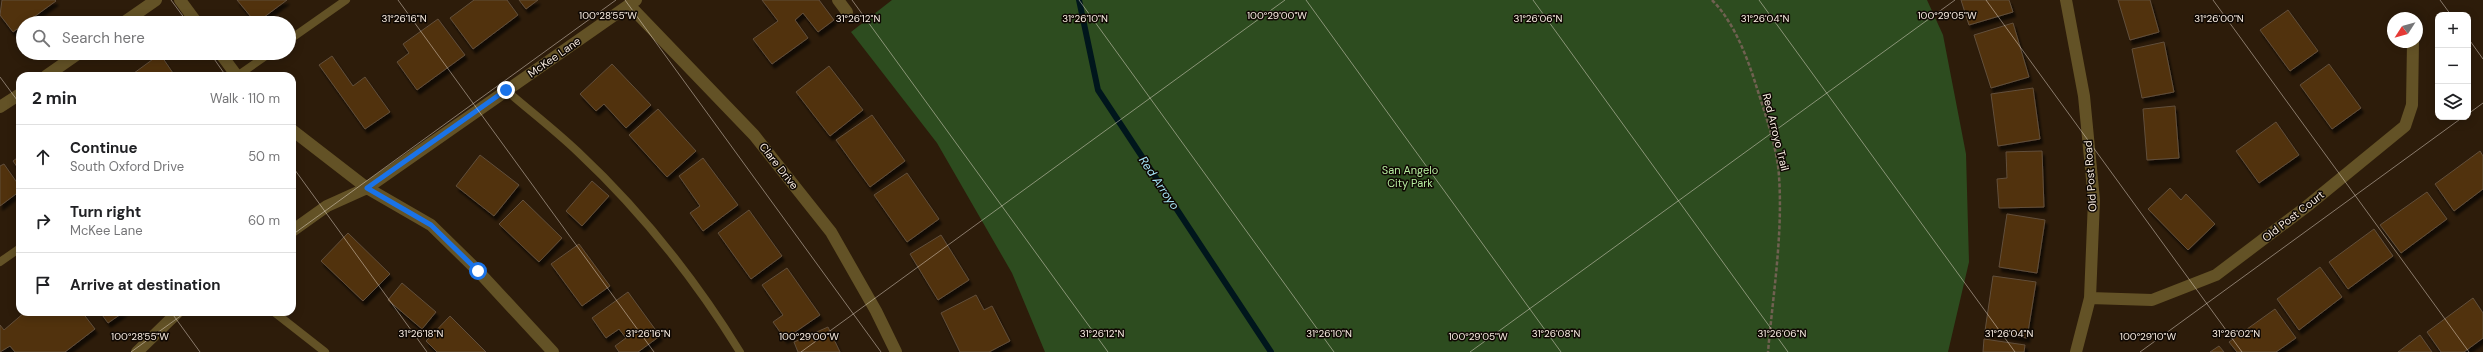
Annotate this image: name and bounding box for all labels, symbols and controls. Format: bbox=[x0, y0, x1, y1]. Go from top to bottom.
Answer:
text: 100°28'55"W bbox=[579, 9, 637, 22]
text: 100°29'00"W bbox=[1247, 9, 1307, 22]
text: 100°29'05"W bbox=[1917, 9, 1977, 22]
text: 31°26'16"N bbox=[381, 12, 427, 25]
text: 31°26'12"N bbox=[836, 12, 880, 25]
text: 31°26'10"N bbox=[1062, 12, 1108, 25]
text: 31°26'06"N bbox=[1514, 12, 1563, 25]
text: 31°26'04"N bbox=[1741, 12, 1789, 25]
text: 31°26'00"N bbox=[2194, 12, 2244, 25]
north arrow bbox=[2387, 12, 2423, 48]
map controls bbox=[2435, 12, 2471, 120]
button: + bbox=[2435, 12, 2471, 48]
search box bbox=[16, 16, 296, 60]
icon: search bbox=[30, 27, 52, 49]
text: Search here bbox=[62, 28, 145, 48]
street label: McKee Lane bbox=[525, 34, 583, 80]
button: − bbox=[2435, 48, 2471, 84]
route end bbox=[497, 81, 515, 99]
button: layers bbox=[2435, 84, 2471, 120]
text: 2 min bbox=[32, 87, 77, 109]
text: Walk · 110 m bbox=[210, 90, 280, 107]
street label: Red Arroyo Trail bbox=[1760, 92, 1792, 172]
text: Continue bbox=[70, 138, 138, 158]
street label: Clare Drive bbox=[756, 140, 802, 192]
street label: Old Post Road bbox=[2081, 140, 2099, 212]
icon: ahead bbox=[32, 146, 54, 168]
text: 50 m bbox=[248, 148, 280, 165]
water label: Red Arroyo bbox=[1135, 153, 1183, 213]
text: South Oxford Drive bbox=[70, 158, 184, 175]
park label: San Angelo City Park bbox=[1382, 163, 1438, 190]
street label: Old Post Court bbox=[2259, 187, 2327, 245]
text: Turn right bbox=[70, 202, 141, 222]
icon: right bbox=[32, 210, 54, 232]
text: 60 m bbox=[248, 212, 280, 229]
text: McKee Lane bbox=[70, 222, 143, 239]
route start bbox=[469, 262, 487, 280]
icon: arrive bbox=[32, 274, 54, 296]
text: Arrive at destination bbox=[70, 275, 221, 295]
text: 31°26'18"N bbox=[399, 327, 444, 340]
text: 31°26'16"N bbox=[625, 327, 671, 340]
text: 31°26'12"N bbox=[1080, 327, 1124, 340]
text: 31°26'10"N bbox=[1306, 327, 1352, 340]
text: 31°26'08"N bbox=[1532, 327, 1580, 340]
text: 31°26'06"N bbox=[1758, 327, 1807, 340]
text: 31°26'04"N bbox=[1985, 327, 2033, 340]
text: 31°26'02"N bbox=[2212, 327, 2260, 340]
text: 100°28'55"W bbox=[111, 330, 169, 343]
text: 100°29'00"W bbox=[779, 330, 839, 343]
text: 100°29'05"W bbox=[1448, 330, 1508, 343]
text: 100°29'10"W bbox=[2120, 330, 2176, 343]

